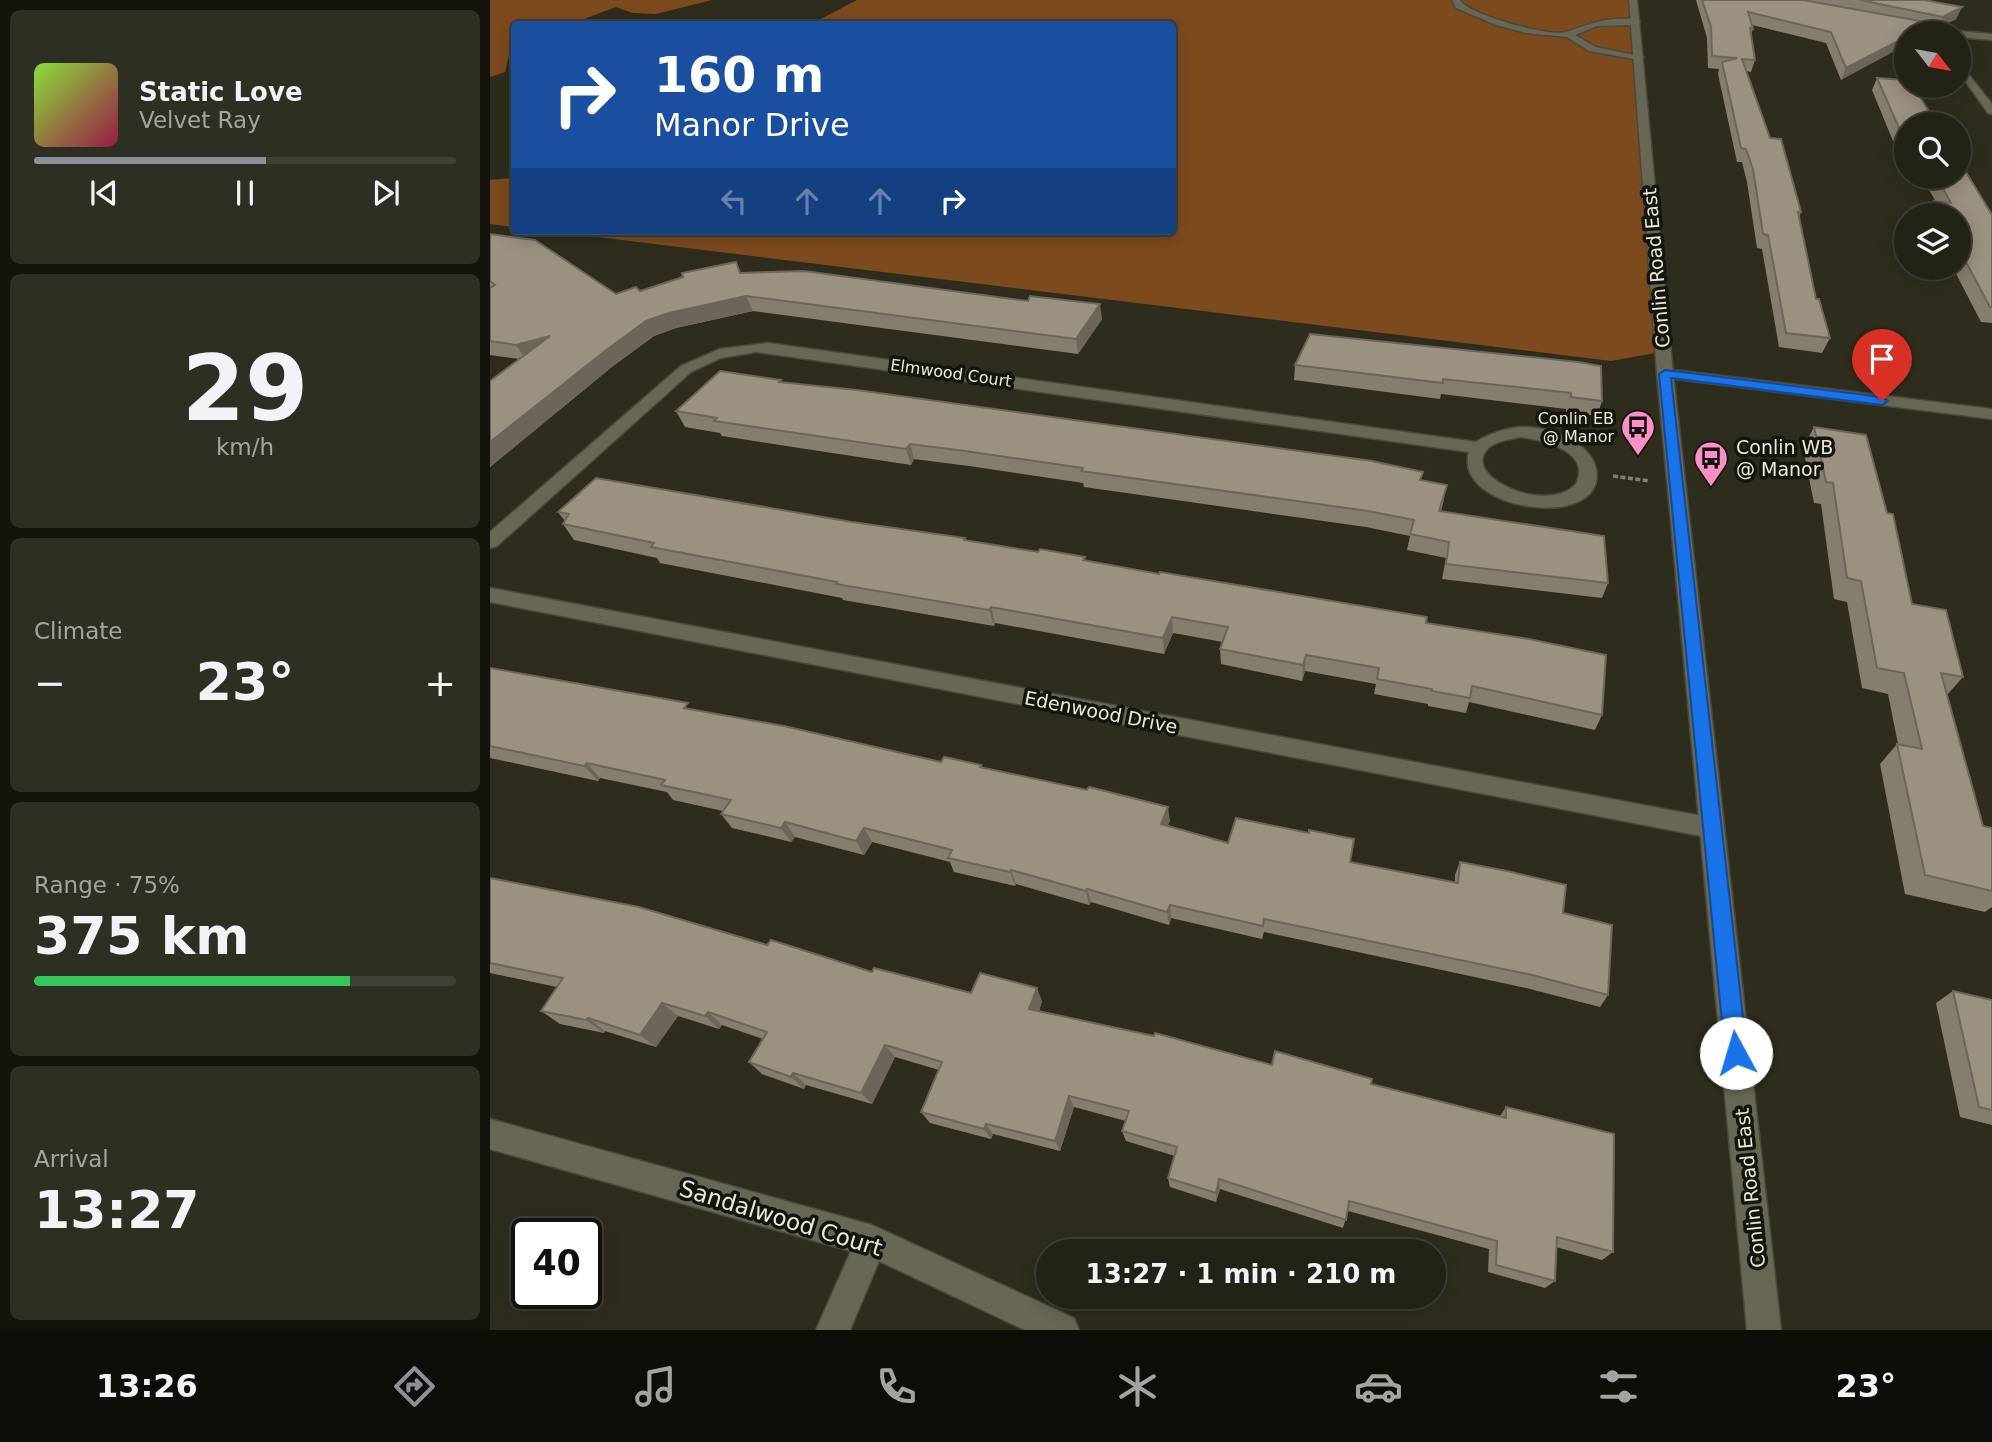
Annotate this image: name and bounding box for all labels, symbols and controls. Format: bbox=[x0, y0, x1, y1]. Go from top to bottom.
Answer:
north arrow bbox=[1894, 21, 1970, 98]
map controls bbox=[1894, 21, 1971, 280]
text: 160 m bbox=[654, 47, 824, 104]
icon: right bbox=[539, 49, 630, 140]
text: Static Love bbox=[139, 77, 303, 107]
text: Manor Drive bbox=[654, 106, 850, 144]
text: Velvet Ray bbox=[139, 107, 261, 133]
button: search bbox=[1894, 112, 1971, 189]
icon: previous bbox=[85, 174, 123, 212]
icon: pause bbox=[226, 174, 264, 212]
icon: next bbox=[367, 174, 405, 212]
icon: left bbox=[715, 182, 753, 220]
icon: ahead bbox=[788, 182, 826, 220]
icon: ahead bbox=[861, 182, 899, 220]
icon: right bbox=[934, 182, 972, 220]
street label: Conlin Road East bbox=[1638, 187, 1674, 349]
button: layers bbox=[1894, 203, 1971, 280]
pin bbox=[1852, 329, 1912, 401]
text: 29 bbox=[182, 336, 308, 441]
icon: arrive bbox=[1863, 340, 1901, 378]
street label: Elmwood Court bbox=[889, 355, 1013, 391]
bus stop icon: Conlin EB @ Manor bbox=[1619, 408, 1657, 457]
place label: Conlin EB @ Manor bbox=[1538, 409, 1614, 446]
text: km/h bbox=[216, 434, 274, 460]
place label: Conlin WB @ Manor bbox=[1736, 436, 1833, 480]
bus stop icon: Conlin WB @ Manor bbox=[1692, 439, 1730, 488]
text: Climate bbox=[34, 618, 123, 644]
text: 23° bbox=[196, 652, 294, 712]
text: − bbox=[34, 661, 66, 705]
text: + bbox=[424, 661, 456, 705]
street label: Edenwood Drive bbox=[1023, 686, 1179, 738]
text: Range · 75% bbox=[34, 872, 180, 898]
text: 375 km bbox=[34, 906, 249, 966]
position arrow bbox=[1699, 1016, 1773, 1090]
street label: Conlin Road East bbox=[1731, 1107, 1769, 1269]
text: Arrival bbox=[34, 1146, 109, 1172]
street label: Sandalwood Court bbox=[677, 1175, 885, 1261]
text: 13:27 bbox=[34, 1180, 200, 1240]
speed limit sign: 40 bbox=[511, 1218, 602, 1309]
text: 13:27 · 1 min · 210 m bbox=[1086, 1259, 1396, 1289]
icon: directions bbox=[390, 1362, 439, 1411]
icon: music bbox=[631, 1362, 680, 1411]
icon: phone bbox=[872, 1362, 921, 1411]
icon: climate bbox=[1113, 1362, 1162, 1411]
icon: car bbox=[1354, 1362, 1403, 1411]
icon: filters bbox=[1594, 1362, 1643, 1411]
text: 13:26 bbox=[96, 1367, 198, 1405]
text: 23° bbox=[1835, 1367, 1896, 1405]

